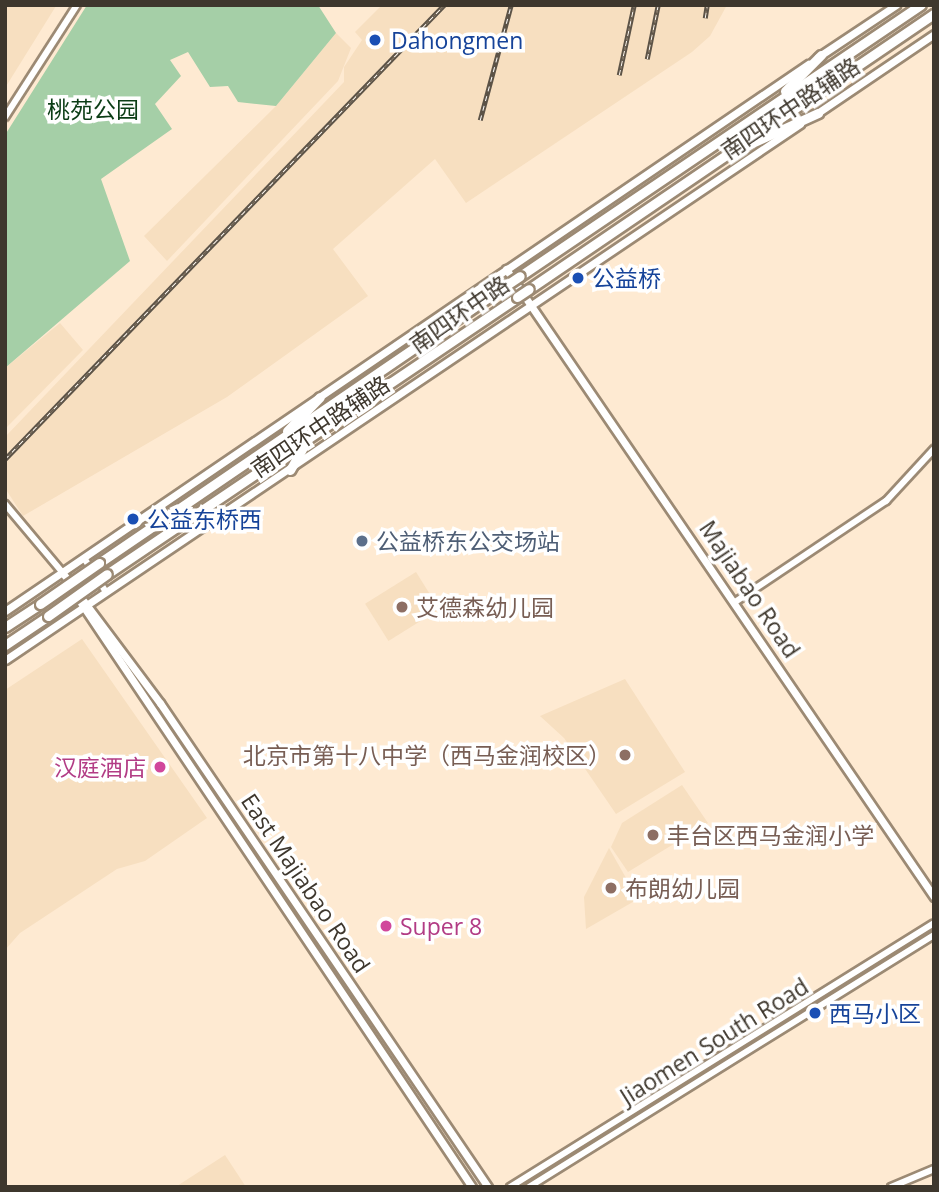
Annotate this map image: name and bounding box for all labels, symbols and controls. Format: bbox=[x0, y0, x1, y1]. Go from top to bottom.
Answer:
place label: Dahongmen bbox=[391, 26, 523, 54]
marker: Dahongmen bbox=[365, 30, 385, 50]
street label: 南四环中路辅路 bbox=[716, 52, 864, 164]
park label: 桃苑公园 bbox=[47, 95, 139, 123]
place label: 公益桥 bbox=[592, 264, 661, 292]
street label: 南四环中路 bbox=[404, 270, 514, 358]
marker: 公益桥 bbox=[570, 270, 586, 286]
street label: 南四环中路辅路 bbox=[246, 370, 394, 482]
place label: 公益东桥西 bbox=[147, 505, 262, 533]
marker: 公益东桥西 bbox=[125, 511, 141, 527]
street label: Majiabao Road bbox=[694, 515, 806, 663]
place label: 公益桥东公交场站 bbox=[376, 527, 560, 555]
marker: 公益桥东公交场站 bbox=[354, 533, 370, 549]
place label: 艾德森幼儿园 bbox=[416, 593, 554, 621]
marker: 艾德森幼儿园 bbox=[394, 599, 410, 615]
place label: 北京市第十八中学（西马金润校区） bbox=[243, 741, 611, 769]
marker: 北京市第十八中学（西马金润校区） bbox=[617, 747, 633, 763]
place label: 汉庭酒店 bbox=[54, 753, 146, 781]
marker: 汉庭酒店 bbox=[152, 759, 168, 775]
street label: East Majiabao Road bbox=[236, 788, 376, 978]
place label: 丰台区西马金润小学 bbox=[667, 821, 874, 849]
marker: 丰台区西马金润小学 bbox=[645, 827, 661, 843]
place label: 布朗幼儿园 bbox=[625, 874, 740, 902]
marker: 布朗幼儿园 bbox=[603, 880, 619, 896]
place label: Super 8 bbox=[400, 912, 482, 940]
marker: Super 8 bbox=[378, 918, 394, 934]
street label: Jiaomen South Road bbox=[615, 972, 813, 1110]
place label: 西马小区 bbox=[829, 999, 921, 1027]
marker: 西马小区 bbox=[807, 1005, 823, 1021]

